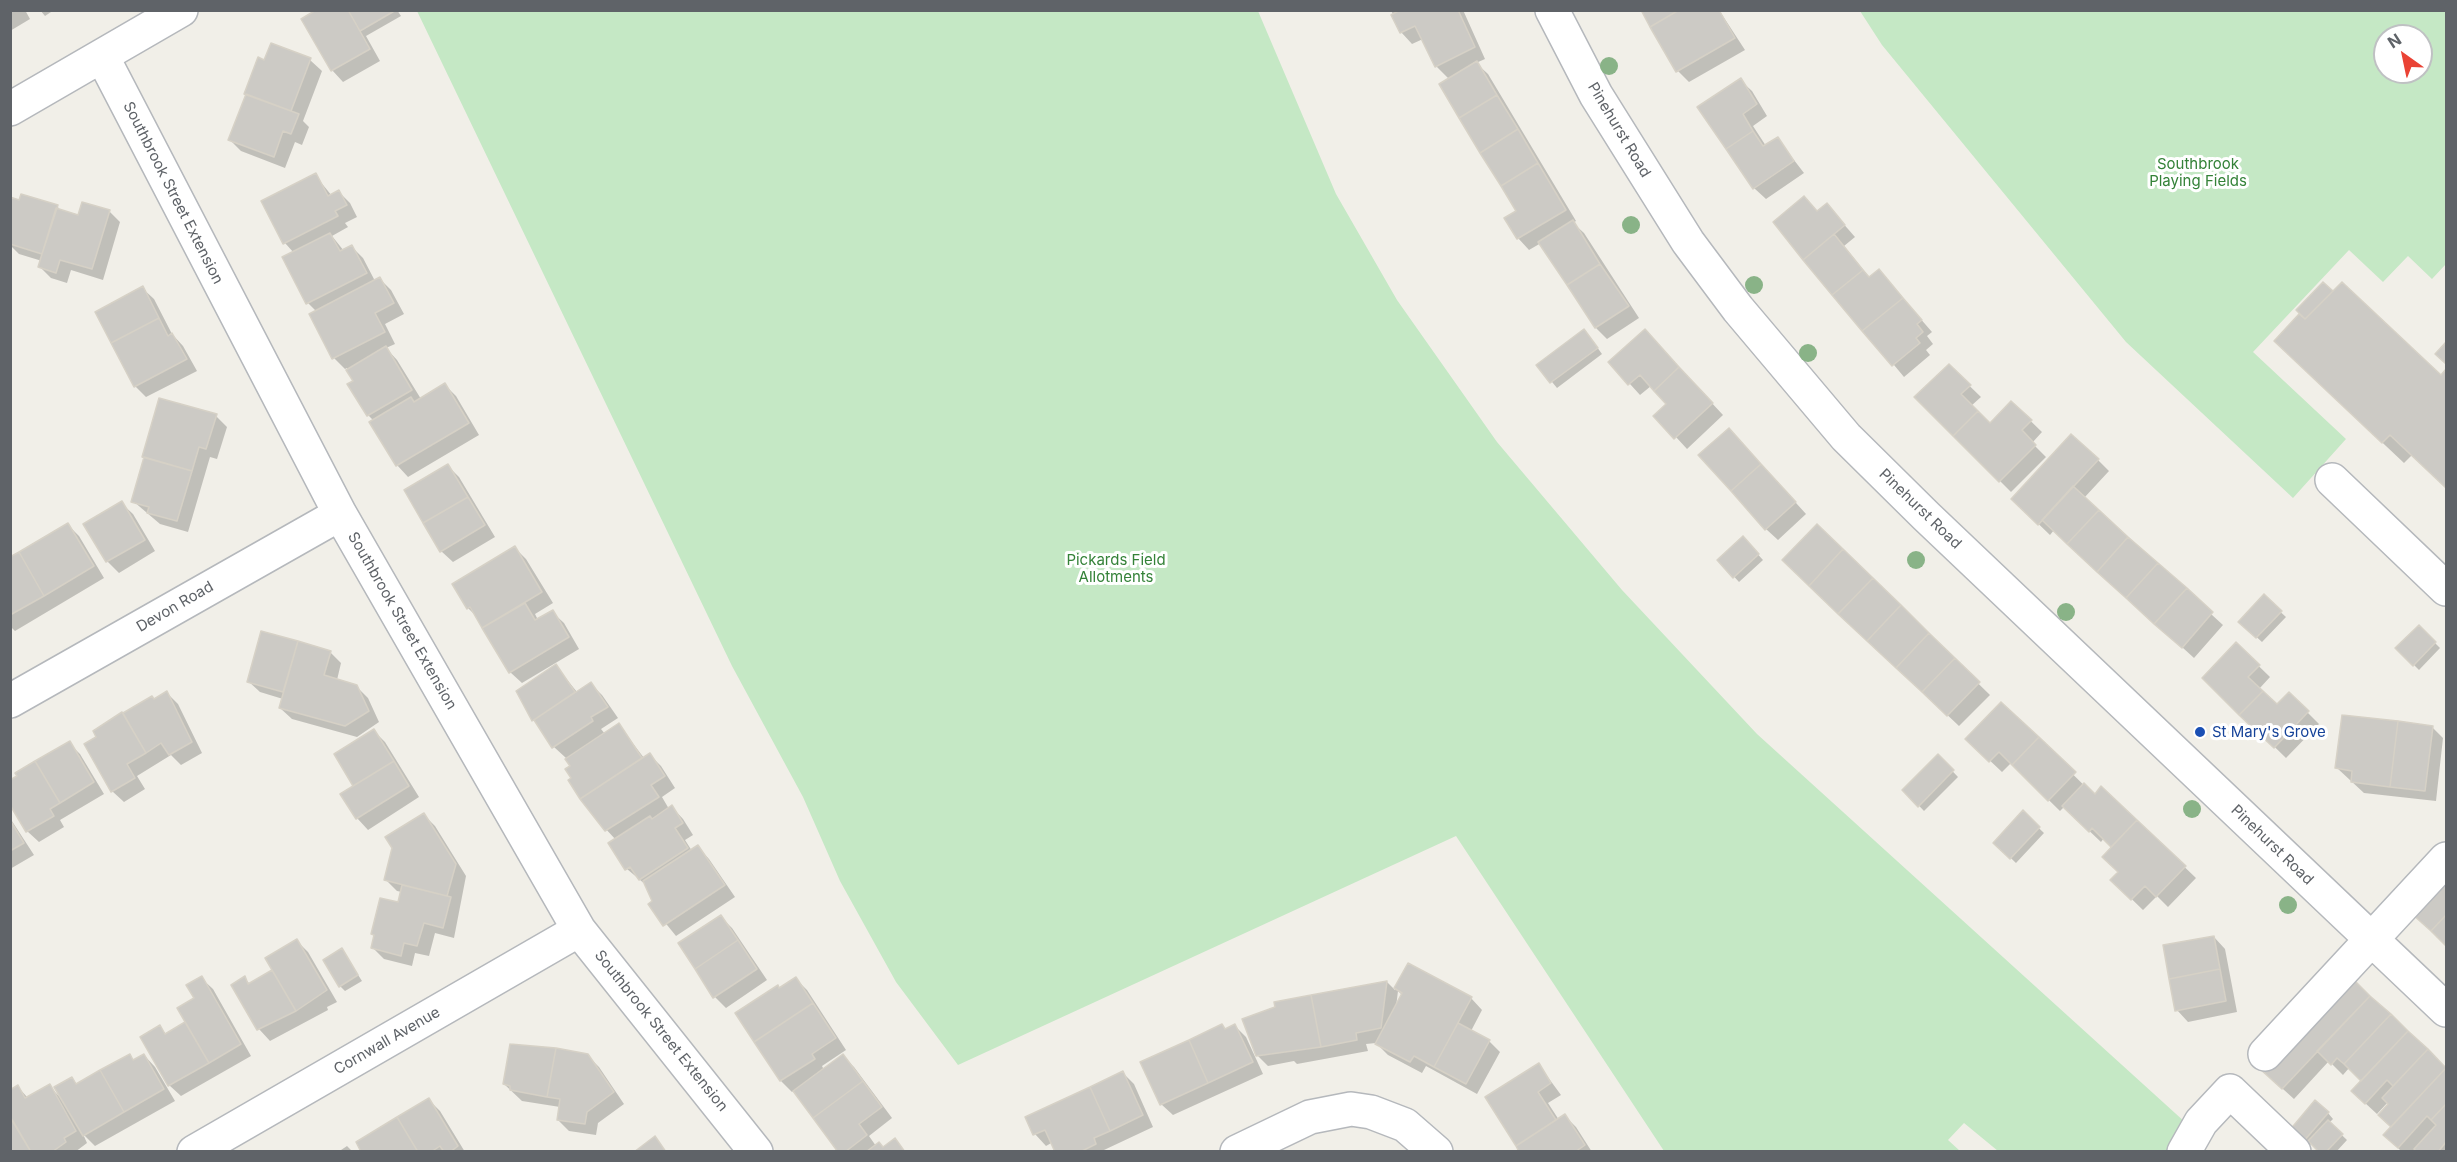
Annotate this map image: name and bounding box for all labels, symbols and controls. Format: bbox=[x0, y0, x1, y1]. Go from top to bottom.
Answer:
north arrow bbox=[2373, 24, 2433, 84]
text: N bbox=[2384, 29, 2405, 52]
street label: Pinehurst Road bbox=[1584, 79, 1654, 181]
street label: Southbrook Street Extension bbox=[119, 99, 227, 287]
park label: Southbrook Playing Fields bbox=[2149, 155, 2247, 190]
street label: Pinehurst Road bbox=[1875, 465, 1965, 553]
street label: Southbrook Street Extension bbox=[344, 529, 460, 713]
park label: Pickards Field Allotments bbox=[1066, 551, 1166, 586]
street label: Devon Road bbox=[133, 578, 217, 636]
place label: St Mary's Grove bbox=[2212, 723, 2326, 741]
marker: St Mary's Grove bbox=[2193, 725, 2207, 739]
street label: Pinehurst Road bbox=[2227, 801, 2317, 889]
street label: Southbrook Street Extension bbox=[590, 947, 732, 1115]
street label: Cornwall Avenue bbox=[331, 1003, 443, 1079]

